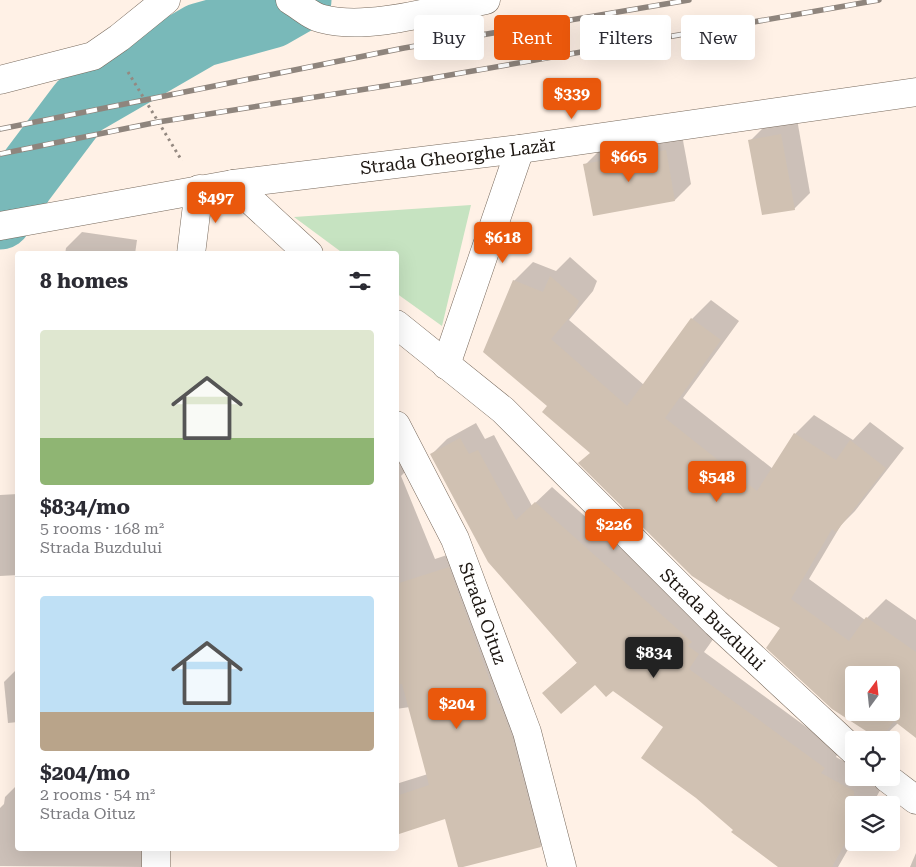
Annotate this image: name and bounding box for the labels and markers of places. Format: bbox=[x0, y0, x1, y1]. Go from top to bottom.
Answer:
pin: $339 bbox=[542, 78, 602, 120]
pin: $665 bbox=[599, 140, 659, 183]
pin: $497 bbox=[186, 182, 246, 224]
pin: $618 bbox=[473, 222, 533, 264]
pin: $548 bbox=[687, 460, 747, 503]
pin: $226 bbox=[584, 508, 644, 551]
pin: $834 bbox=[624, 636, 684, 679]
pin: $204 bbox=[427, 688, 487, 730]

